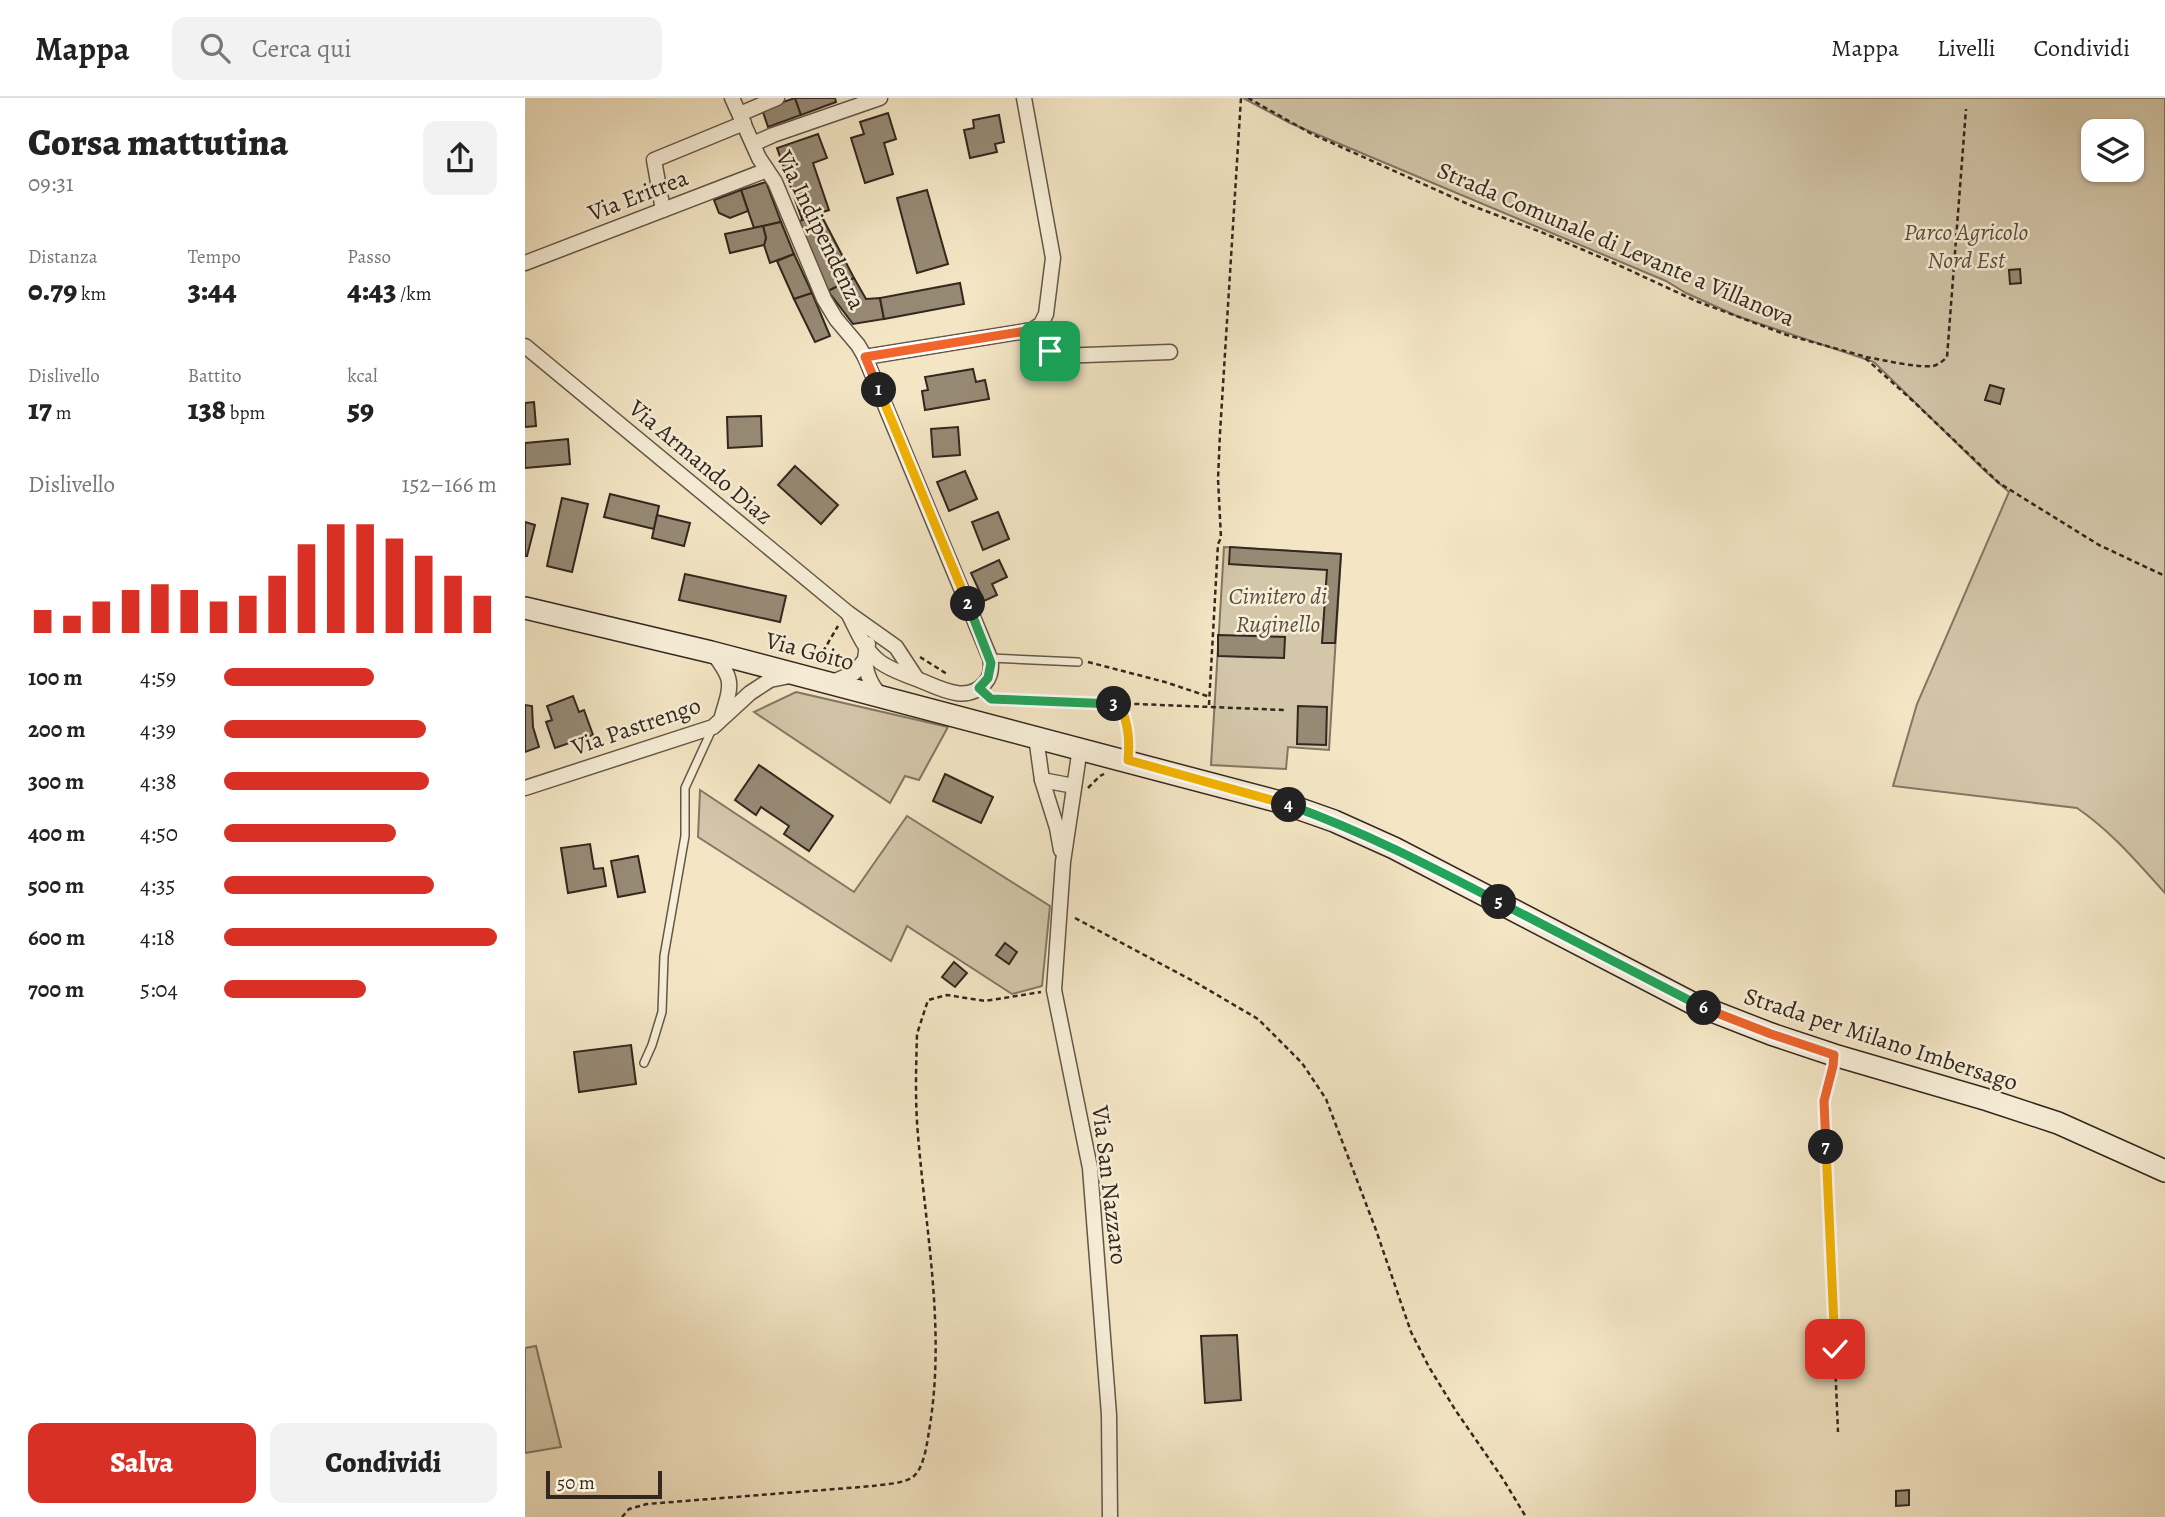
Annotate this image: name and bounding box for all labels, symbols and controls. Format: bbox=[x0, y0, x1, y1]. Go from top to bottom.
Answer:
search box bbox=[172, 17, 662, 80]
text: Mappa bbox=[35, 26, 130, 71]
icon: search bbox=[196, 29, 234, 67]
text: Cerca qui bbox=[252, 31, 352, 66]
text: Mappa bbox=[1831, 32, 1899, 64]
text: Livelli bbox=[1937, 32, 1996, 64]
text: Condividi bbox=[2034, 32, 2130, 64]
text: Corsa mattutina bbox=[28, 116, 289, 168]
map controls bbox=[2081, 119, 2144, 182]
button: layers bbox=[2081, 119, 2144, 182]
button: share bbox=[423, 121, 497, 195]
street label: Via Indipendenza bbox=[768, 144, 874, 316]
street label: Strada Comunale di Levante a Villanova bbox=[1432, 154, 1800, 334]
street label: Via Eritrea bbox=[582, 161, 693, 229]
text: 09:31 bbox=[28, 168, 74, 199]
park label: Parco Agricolo Nord Est bbox=[1904, 216, 2028, 276]
text: Distanza bbox=[28, 244, 97, 270]
text: Tempo bbox=[188, 244, 241, 270]
text: Passo bbox=[347, 244, 391, 270]
text: 0.79 bbox=[28, 270, 77, 310]
text: 3:44 bbox=[188, 270, 237, 310]
text: 4:43 bbox=[347, 270, 396, 310]
text: km bbox=[77, 281, 106, 307]
text: /km bbox=[396, 281, 432, 307]
pin bbox=[1020, 321, 1080, 381]
icon: arrive bbox=[1031, 332, 1069, 370]
text: Dislivello bbox=[28, 363, 100, 389]
text: Battito bbox=[188, 363, 241, 389]
text: kcal bbox=[347, 363, 378, 389]
pin: 1 bbox=[861, 372, 897, 408]
text: 1 bbox=[875, 376, 882, 402]
text: 17 bbox=[28, 389, 52, 429]
text: 138 bbox=[188, 389, 226, 429]
text: 59 bbox=[347, 389, 374, 429]
street label: Via Armando Diaz bbox=[621, 392, 780, 532]
text: m bbox=[52, 400, 71, 426]
text: bpm bbox=[226, 400, 265, 426]
text: Dislivello bbox=[28, 469, 115, 500]
text: 152–166 m bbox=[402, 469, 497, 500]
park label: Cimitero di Ruginello bbox=[1229, 580, 1327, 640]
pin: 2 bbox=[951, 587, 985, 622]
text: 2 bbox=[963, 590, 972, 616]
street label: Via Goito bbox=[761, 624, 858, 678]
text: 100 m bbox=[28, 662, 83, 693]
text: 4:59 bbox=[140, 662, 176, 693]
pin: 3 bbox=[1097, 686, 1131, 722]
street label: Via Pastrengo bbox=[566, 689, 705, 763]
text: 3 bbox=[1109, 690, 1118, 716]
text: 200 m bbox=[28, 714, 86, 745]
text: 4:39 bbox=[140, 714, 176, 745]
text: 300 m bbox=[28, 766, 84, 797]
text: 4:38 bbox=[140, 766, 177, 797]
pin: 4 bbox=[1271, 788, 1307, 822]
text: 4 bbox=[1284, 791, 1293, 817]
text: 400 m bbox=[28, 818, 85, 849]
text: 4:50 bbox=[140, 818, 178, 849]
text: 500 m bbox=[28, 870, 84, 901]
text: 4:35 bbox=[140, 870, 175, 901]
pin: 5 bbox=[1481, 884, 1517, 920]
text: 5 bbox=[1494, 888, 1503, 914]
text: 600 m bbox=[28, 922, 85, 953]
text: 4:18 bbox=[140, 922, 175, 953]
text: 700 m bbox=[28, 974, 84, 1005]
text: 5:04 bbox=[140, 974, 178, 1005]
street label: Strada per Milano Imbersago bbox=[1740, 980, 2022, 1098]
pin: 6 bbox=[1687, 990, 1721, 1026]
text: 6 bbox=[1699, 994, 1708, 1020]
street label: Via San Nazzaro bbox=[1084, 1103, 1136, 1266]
pin: 7 bbox=[1809, 1130, 1843, 1164]
text: 7 bbox=[1821, 1133, 1830, 1159]
pin bbox=[1805, 1319, 1865, 1379]
icon: check bbox=[1816, 1330, 1854, 1368]
button: Salva bbox=[28, 1423, 256, 1503]
button: Condividi bbox=[270, 1423, 497, 1503]
scale bar bbox=[546, 1468, 661, 1500]
text: 50 m bbox=[557, 1470, 595, 1496]

